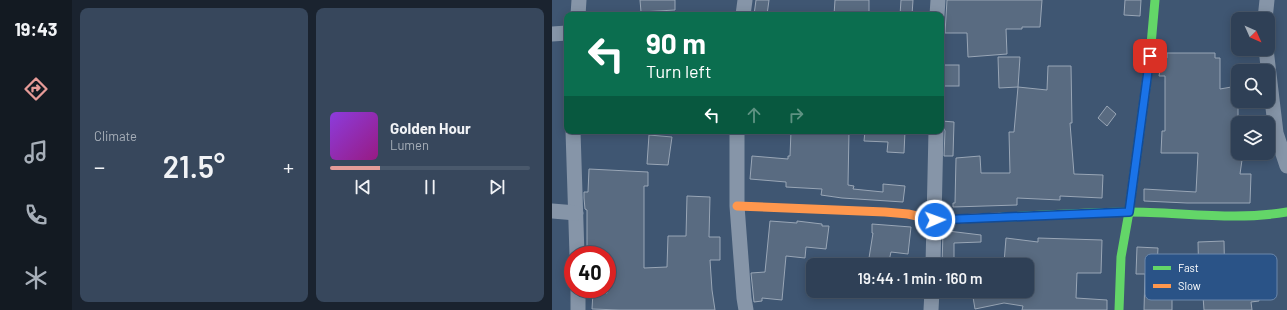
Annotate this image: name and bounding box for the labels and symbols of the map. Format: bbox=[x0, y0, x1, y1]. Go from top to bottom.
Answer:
north arrow bbox=[1231, 12, 1275, 56]
pin bbox=[1133, 39, 1167, 73]
position arrow bbox=[914, 199, 956, 241]
speed limit sign: 40 bbox=[564, 246, 616, 298]
legend bbox=[1145, 254, 1277, 300]
text: Fast bbox=[1178, 261, 1199, 274]
text: Slow bbox=[1178, 279, 1201, 292]

